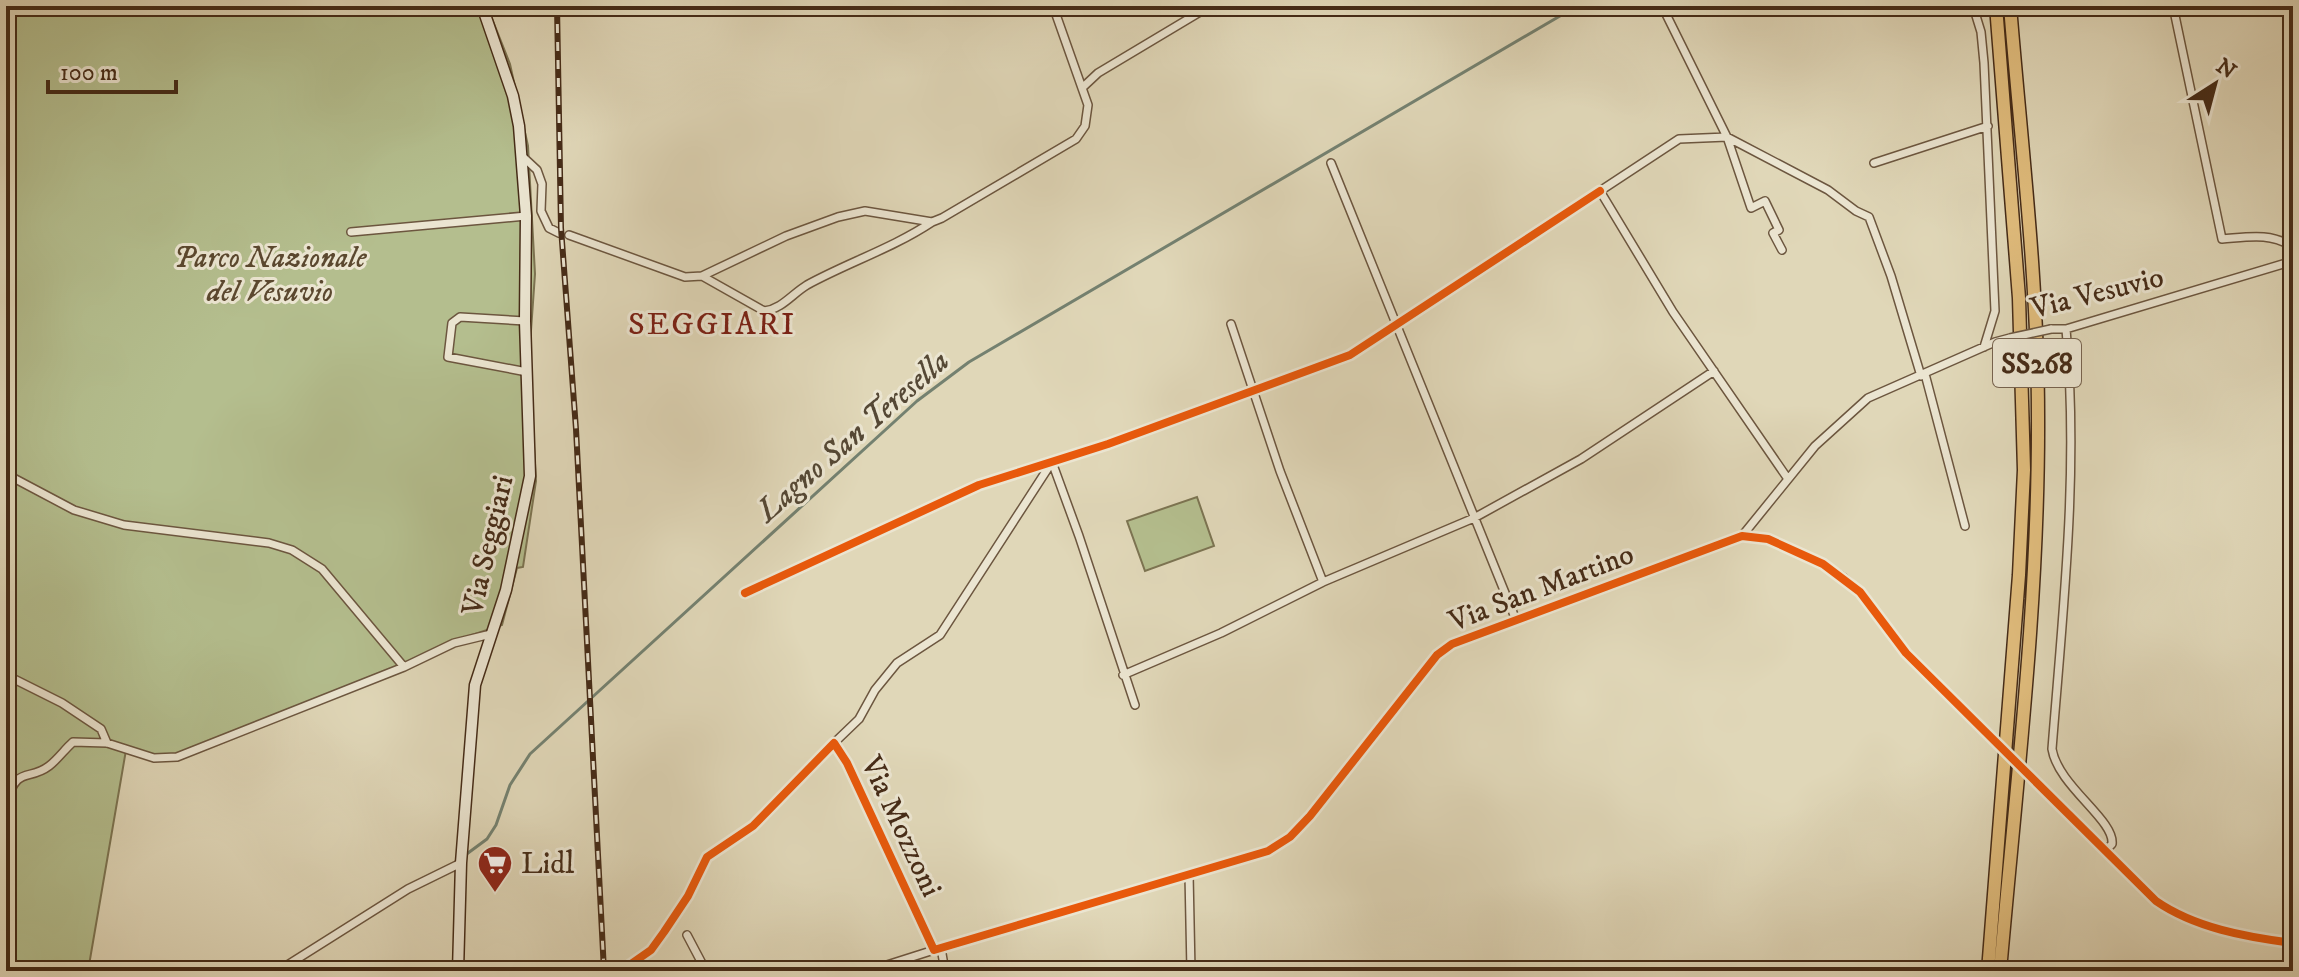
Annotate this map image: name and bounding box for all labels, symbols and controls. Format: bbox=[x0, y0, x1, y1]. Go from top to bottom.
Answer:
scale bar bbox=[48, 44, 176, 94]
north arrow bbox=[2175, 44, 2255, 124]
text: N bbox=[2211, 53, 2241, 85]
text: 100 m bbox=[60, 58, 118, 88]
park label: Parco Nazionale del Vesuvio bbox=[174, 240, 367, 311]
street label: Via Vesuvio bbox=[2026, 259, 2168, 328]
district label: SEGGIARI bbox=[628, 305, 796, 345]
road number: SS268 bbox=[1993, 339, 2081, 387]
water label: Lagno San Teresella bbox=[747, 342, 958, 533]
street label: Via Seggiari bbox=[454, 472, 523, 620]
street label: Via San Martino bbox=[1443, 536, 1639, 641]
street label: Via Mozzoni bbox=[851, 749, 949, 903]
supermarket icon: Lidl bbox=[476, 844, 514, 894]
place label: Lidl bbox=[521, 846, 574, 883]

